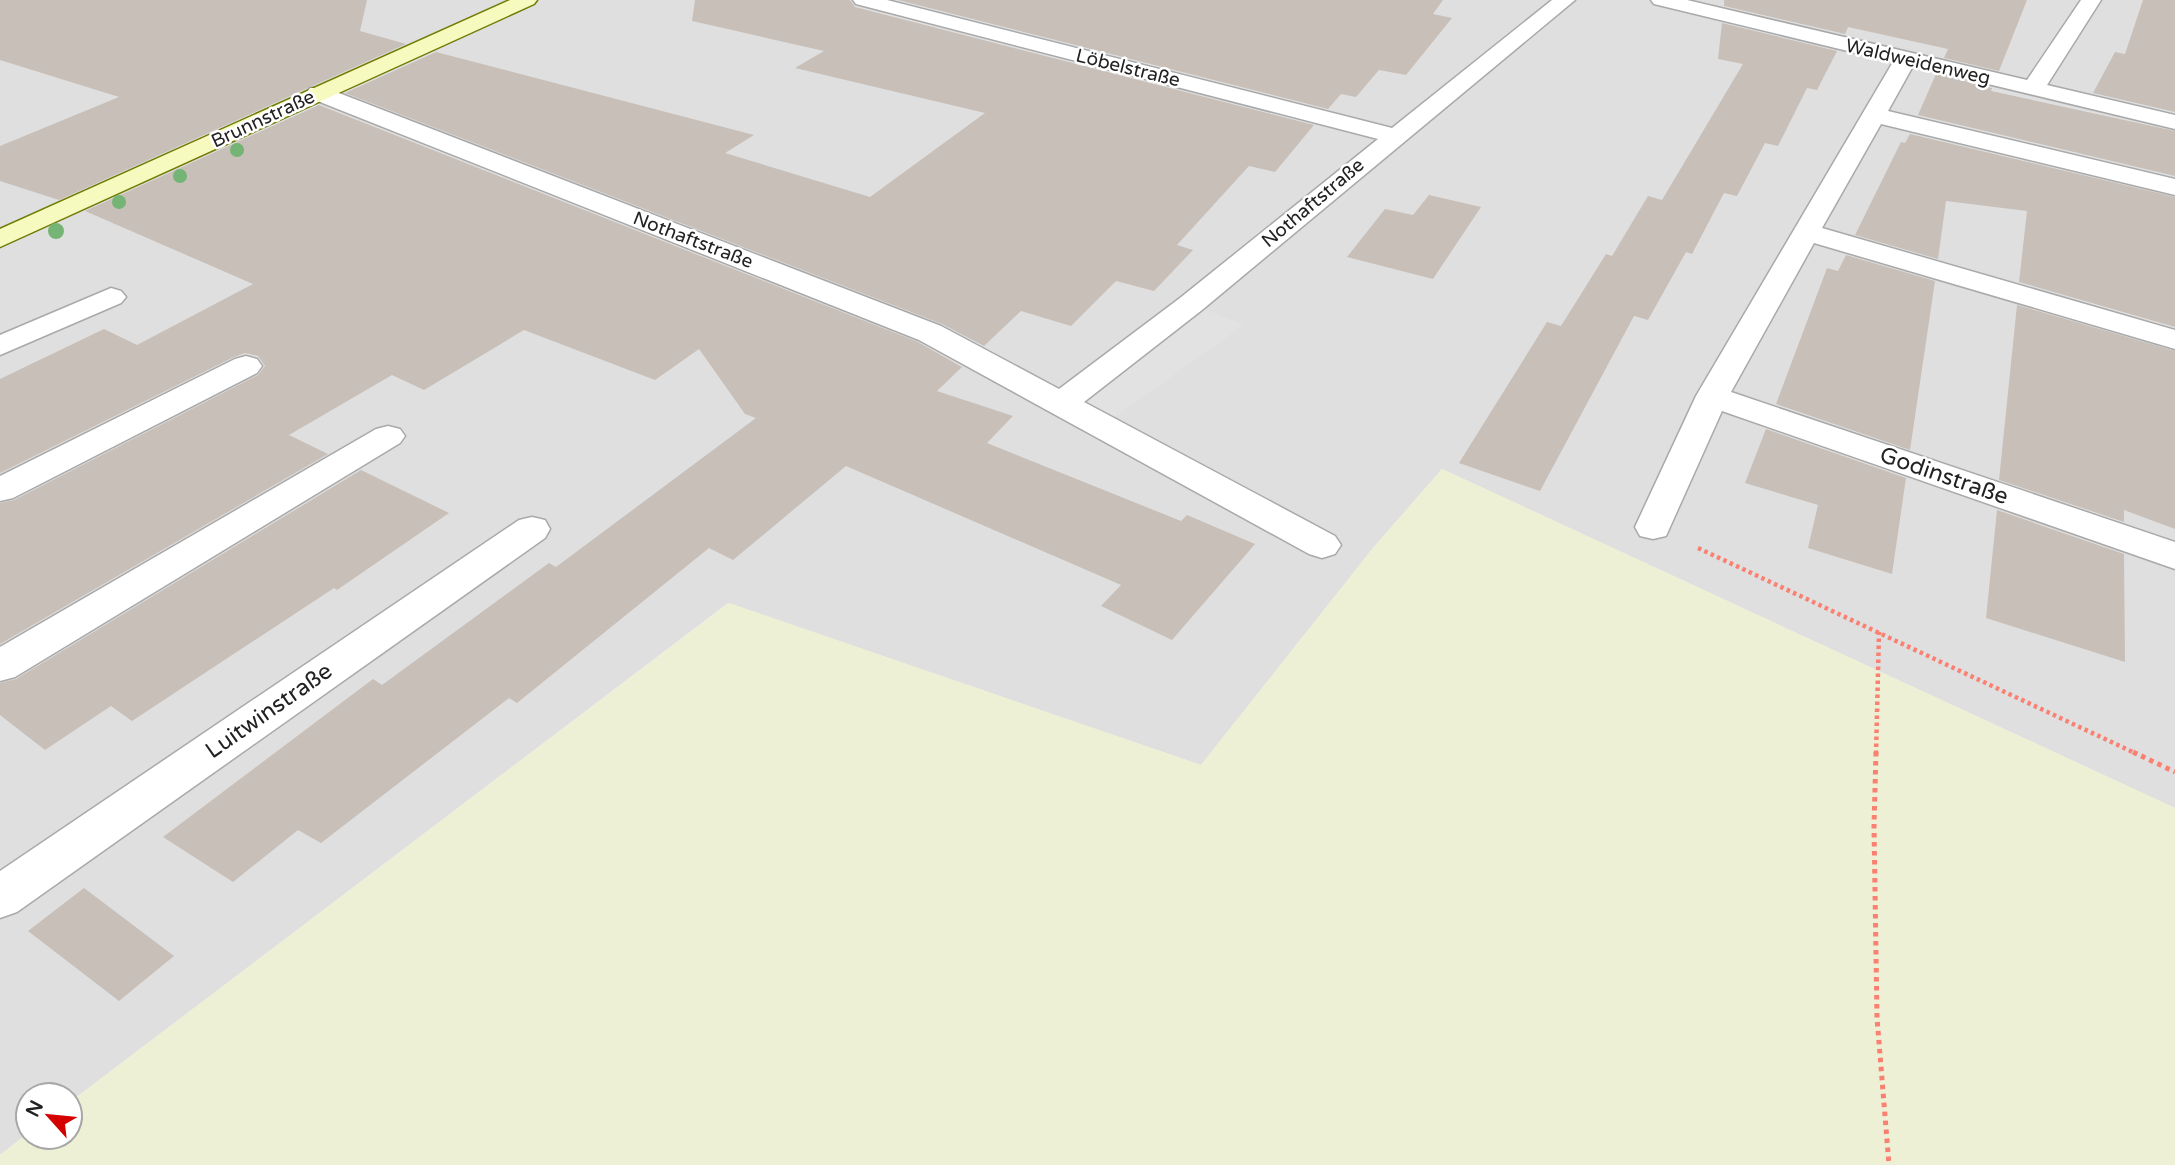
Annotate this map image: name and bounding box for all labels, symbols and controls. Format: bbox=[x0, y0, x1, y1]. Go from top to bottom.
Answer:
street label: Waldweidenweg bbox=[1843, 35, 1993, 89]
street label: Löbelstraße bbox=[1074, 44, 1182, 92]
street label: Brunnstraße bbox=[208, 85, 318, 153]
street label: Nothaftstraße bbox=[1257, 154, 1369, 252]
street label: Nothaftstraße bbox=[630, 207, 756, 273]
street label: Godinstraße bbox=[1876, 441, 2012, 511]
street label: Luitwinstraße bbox=[200, 657, 338, 765]
north arrow bbox=[14, 1081, 84, 1151]
text: N bbox=[21, 1097, 48, 1121]

